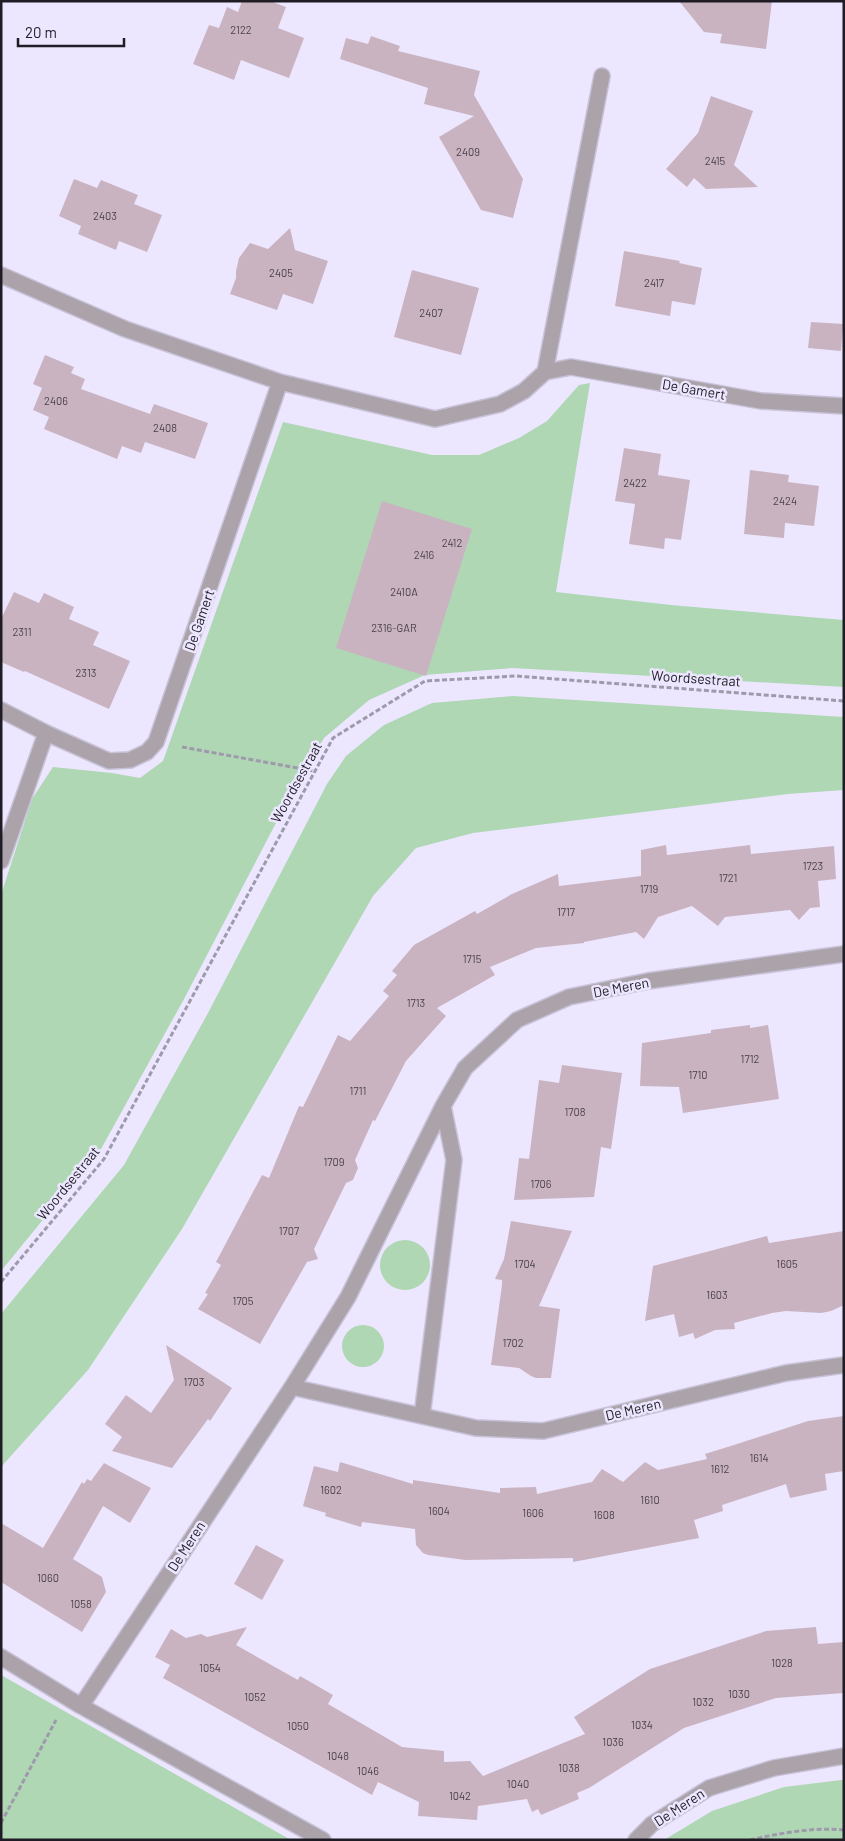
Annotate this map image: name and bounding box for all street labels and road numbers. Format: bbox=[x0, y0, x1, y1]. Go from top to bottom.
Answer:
street label: De Gamert bbox=[661, 375, 727, 403]
street label: De Gamert bbox=[181, 587, 217, 653]
street label: Woordsestraat bbox=[651, 666, 741, 690]
street label: Woordsestraat bbox=[267, 739, 325, 825]
street label: De Meren bbox=[592, 973, 650, 1001]
street label: Woordsestraat bbox=[33, 1143, 103, 1223]
street label: De Meren bbox=[604, 1394, 662, 1424]
street label: De Meren bbox=[164, 1518, 208, 1574]
street label: De Meren bbox=[651, 1785, 707, 1829]

